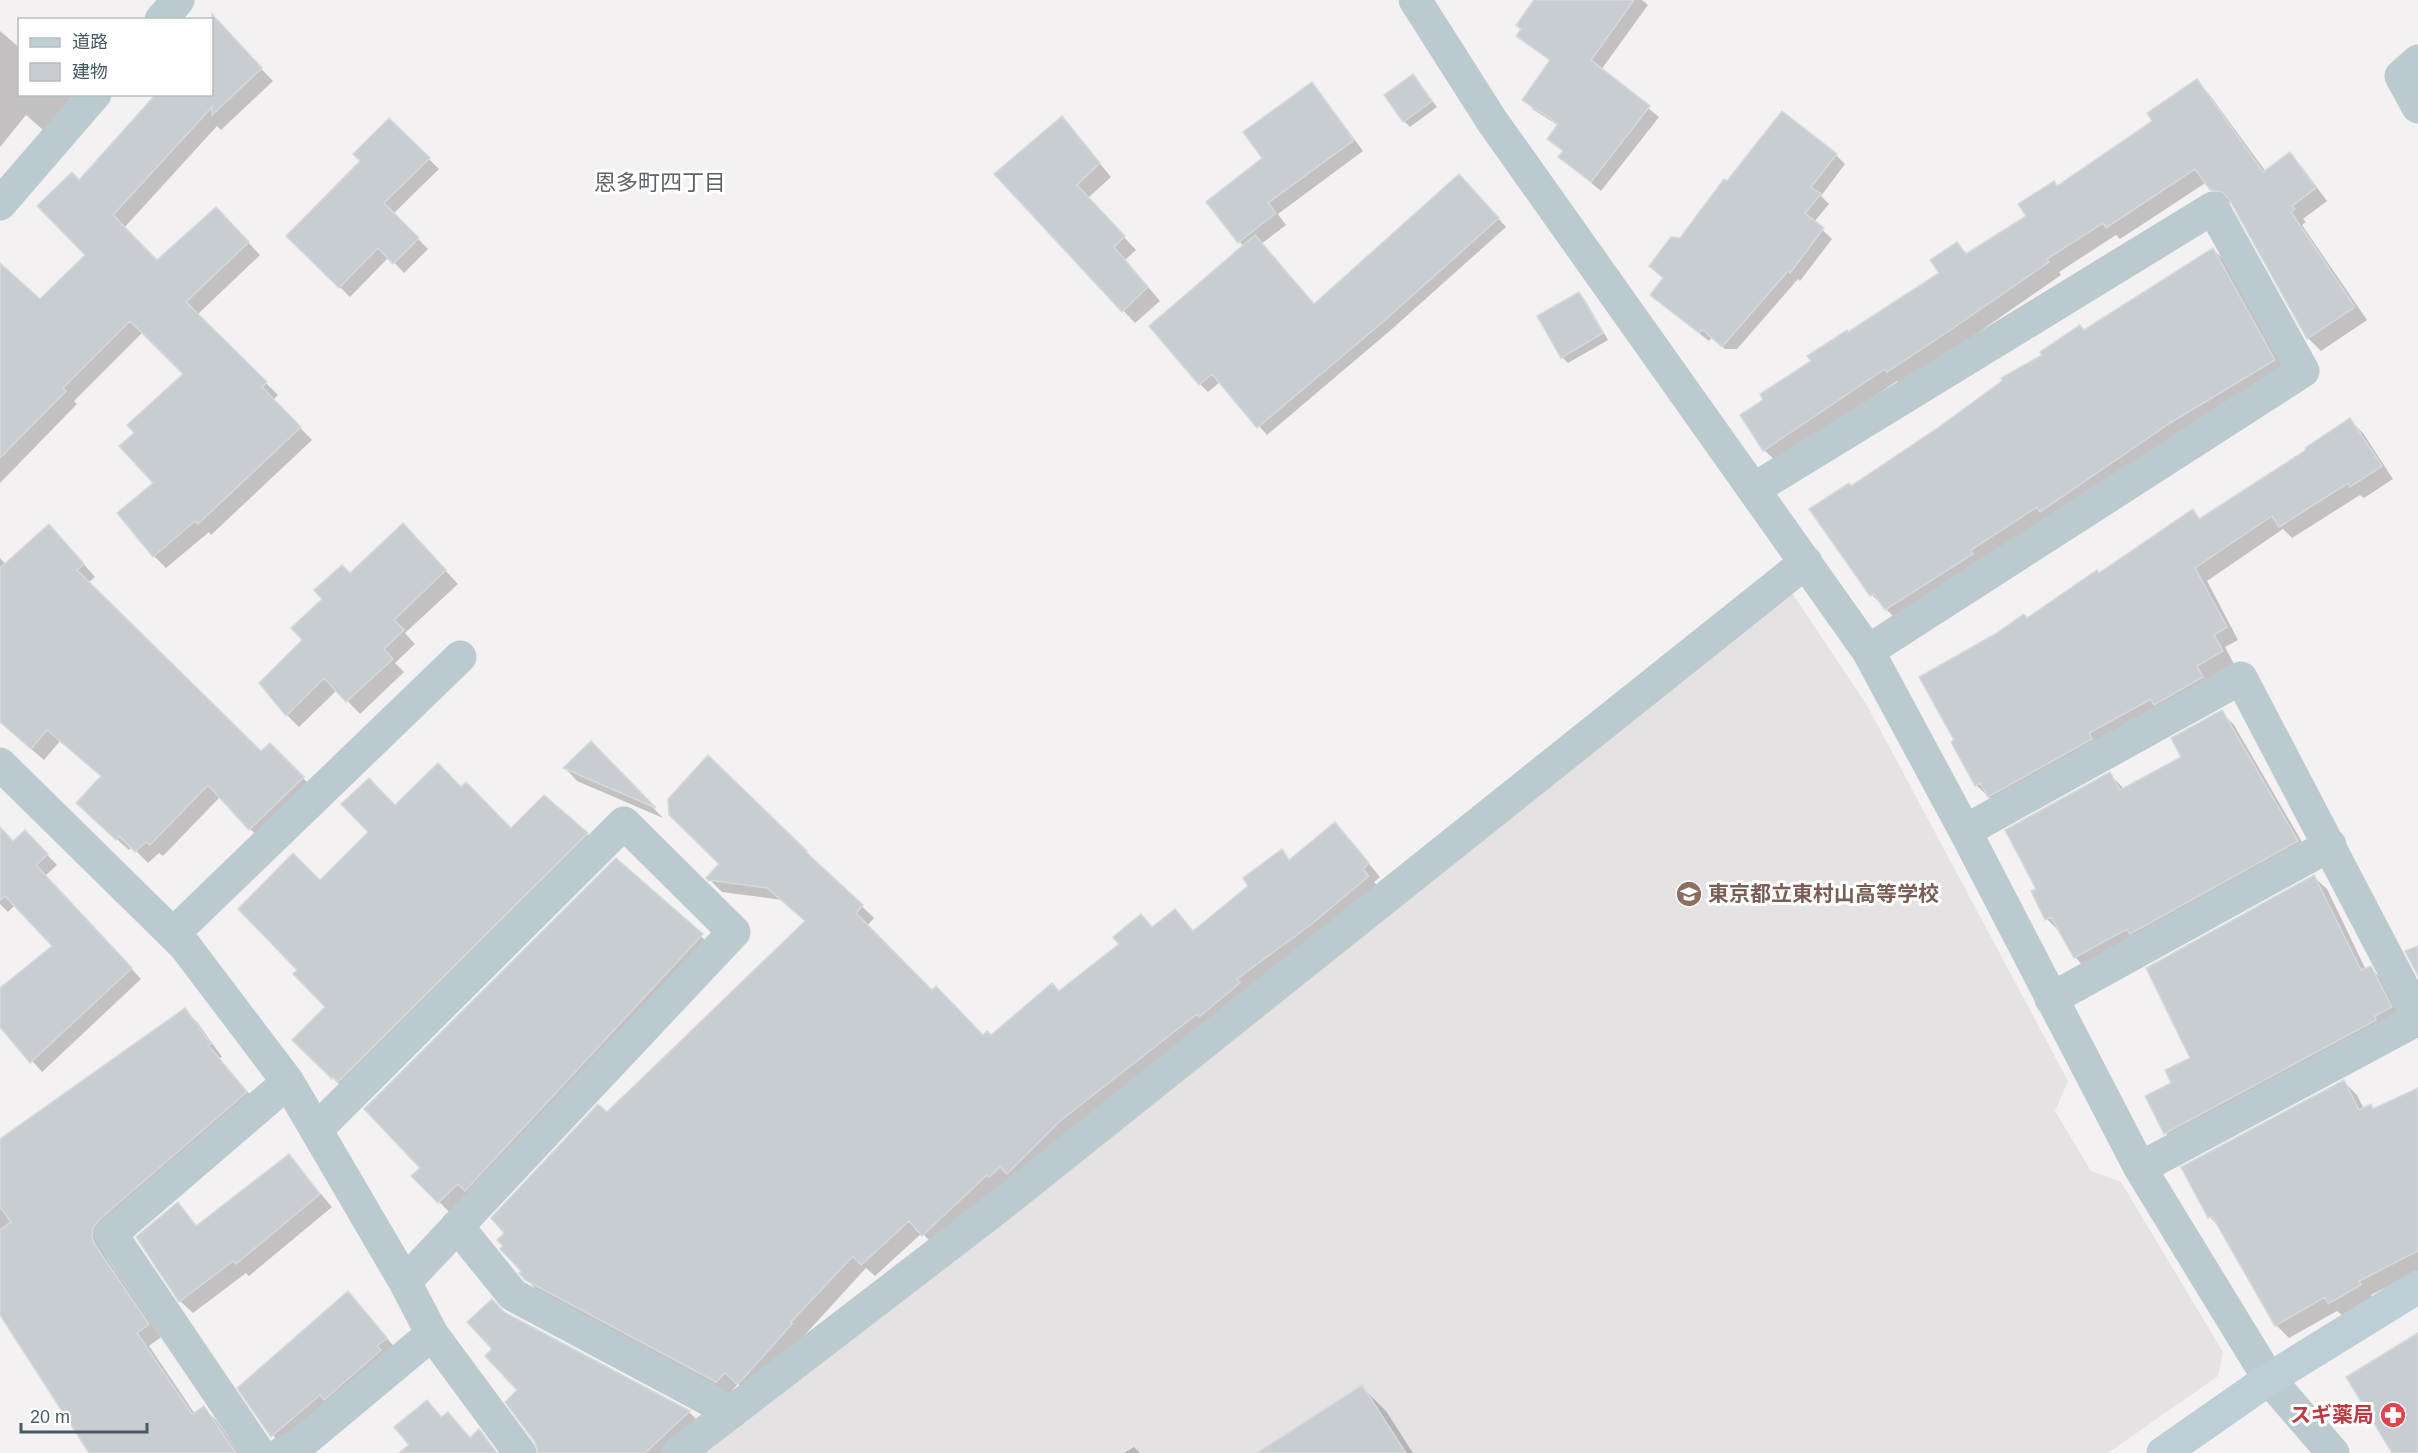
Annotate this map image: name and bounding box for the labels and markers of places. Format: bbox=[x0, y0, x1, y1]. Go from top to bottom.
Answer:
school or university icon: 東京都立東村山高等学校 bbox=[1674, 879, 1704, 909]
place label: 東京都立東村山高等学校 bbox=[1708, 882, 1939, 905]
pharmacy icon: スギ薬局 bbox=[2378, 1400, 2408, 1430]
place label: スギ薬局 bbox=[2290, 1403, 2374, 1426]

